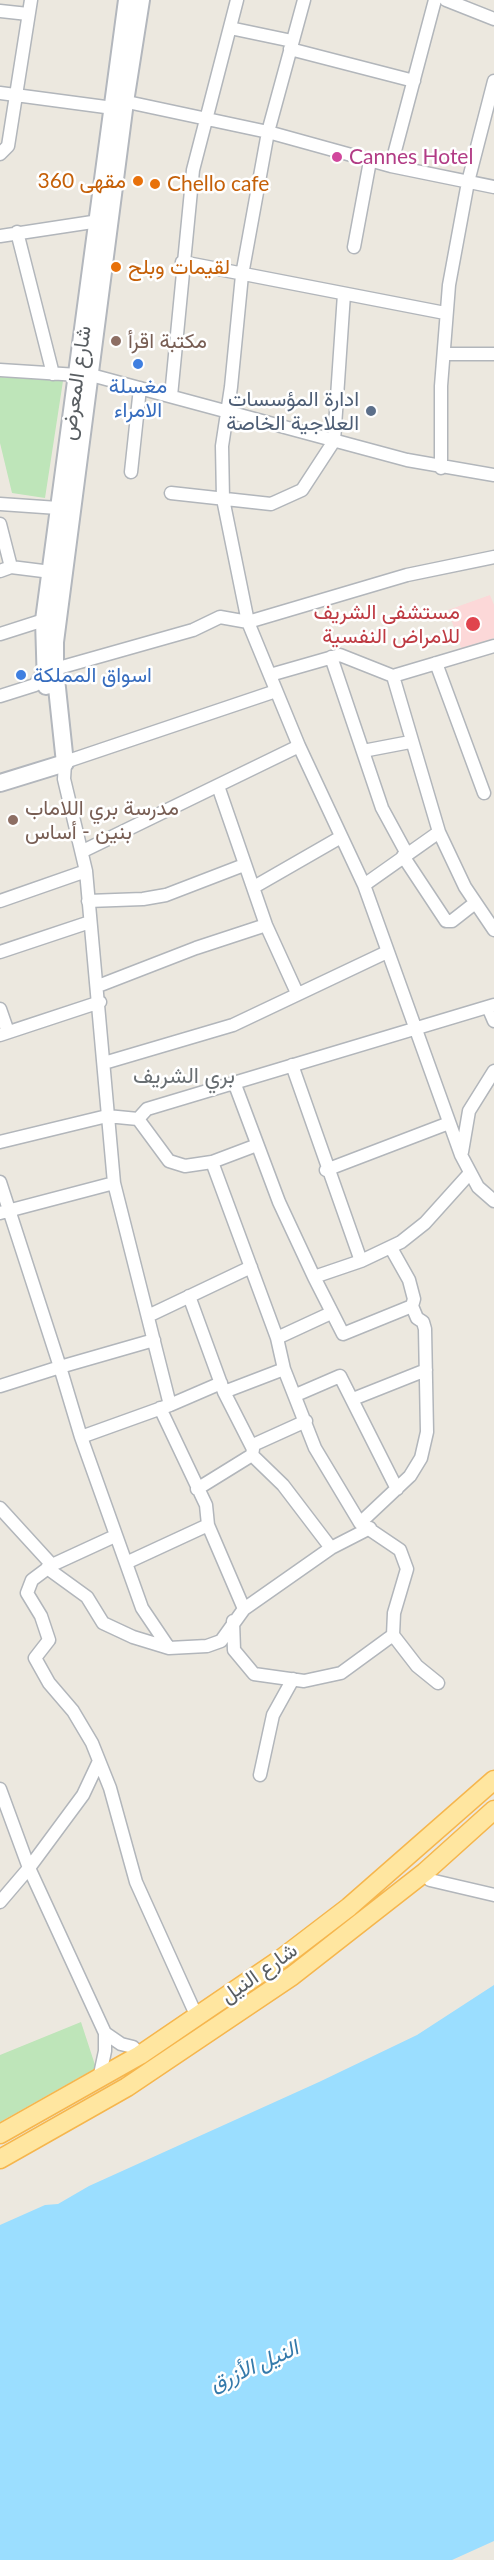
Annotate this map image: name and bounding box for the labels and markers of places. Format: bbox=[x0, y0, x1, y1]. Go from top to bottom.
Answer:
place label: Cannes Hotel bbox=[349, 144, 473, 170]
marker: Cannes Hotel bbox=[330, 150, 344, 164]
place label: مقهى 360 bbox=[38, 168, 126, 194]
place label: Chello cafe bbox=[167, 171, 269, 197]
marker: مقهى 360 bbox=[131, 174, 145, 188]
marker: Chello cafe bbox=[148, 177, 162, 191]
place label: لقيمات وبلح bbox=[128, 254, 230, 280]
marker: لقيمات وبلح bbox=[109, 260, 123, 274]
place label: مكتبة اقرأ bbox=[128, 328, 207, 354]
marker: مكتبة اقرأ bbox=[109, 334, 123, 348]
marker: مغسلة الامراء bbox=[131, 357, 145, 371]
place label: مغسلة الامراء bbox=[109, 373, 167, 423]
place label: ادارة المؤسسات العلاجية الخاصة bbox=[226, 386, 359, 436]
marker: ادارة المؤسسات العلاجية الخاصة bbox=[364, 404, 378, 418]
place label: مستشفى الشريف للامراض النفسية bbox=[314, 599, 460, 649]
marker: مستشفى الشريف للامراض النفسية bbox=[464, 615, 482, 633]
place label: اسواق المملكة bbox=[33, 662, 152, 688]
marker: اسواق المملكة bbox=[14, 668, 28, 682]
place label: مدرسة بري اللاماب بنين - أساس bbox=[25, 795, 179, 845]
marker: مدرسة بري اللاماب بنين - أساس bbox=[6, 813, 20, 827]

